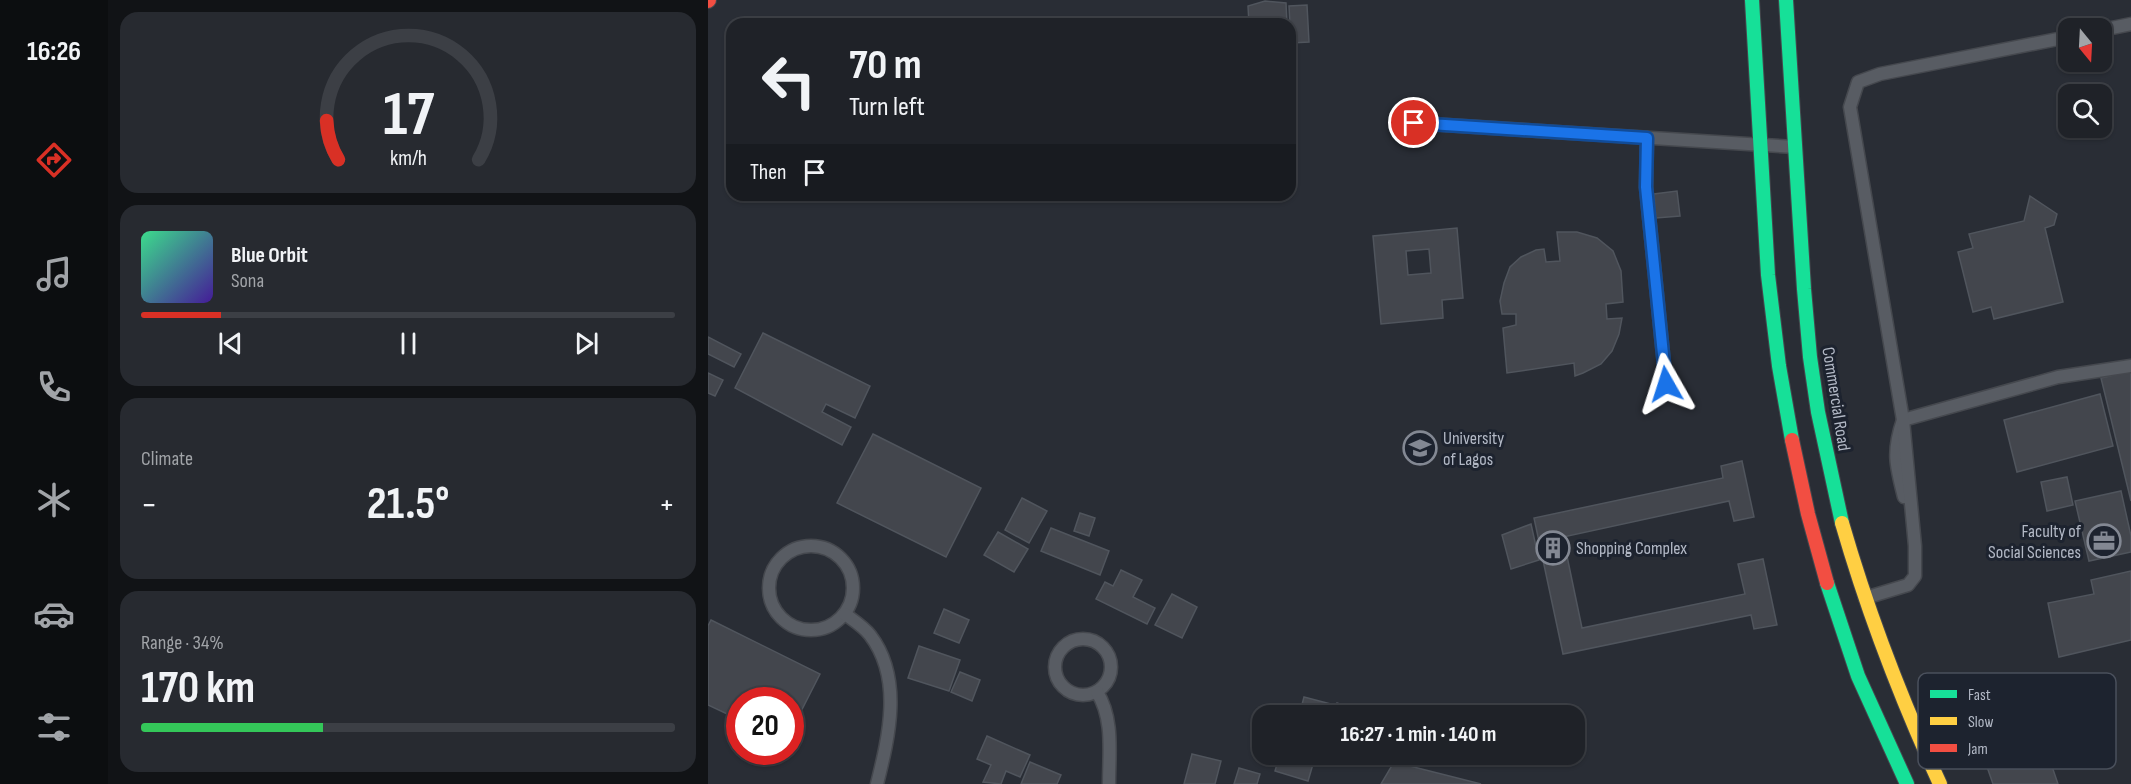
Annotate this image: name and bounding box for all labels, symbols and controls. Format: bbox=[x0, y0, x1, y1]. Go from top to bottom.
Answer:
north arrow bbox=[2058, 18, 2112, 72]
map controls bbox=[2058, 18, 2112, 138]
text: 16:26 bbox=[27, 36, 81, 68]
text: 70 m bbox=[849, 40, 922, 91]
icon: left bbox=[750, 42, 828, 120]
text: 17 bbox=[382, 78, 434, 153]
button: search bbox=[2058, 84, 2112, 138]
text: Turn left bbox=[849, 91, 925, 123]
pin bbox=[1388, 97, 1439, 148]
icon: arrive bbox=[1397, 106, 1430, 139]
icon: directions bbox=[33, 139, 75, 181]
text: km/h bbox=[389, 146, 427, 171]
icon: arrive bbox=[798, 156, 831, 189]
text: Then bbox=[750, 159, 786, 186]
text: Blue Orbit bbox=[231, 242, 308, 269]
icon: music bbox=[33, 253, 75, 295]
text: Sona bbox=[231, 269, 264, 293]
icon: previous bbox=[214, 327, 247, 360]
icon: pause bbox=[392, 327, 425, 360]
icon: next bbox=[570, 327, 603, 360]
street label: Commercial Road bbox=[1817, 346, 1855, 452]
position arrow bbox=[1634, 352, 1698, 416]
icon: phone bbox=[33, 366, 75, 408]
place label: University of Lagos bbox=[1443, 428, 1504, 470]
school or university icon: University of Lagos bbox=[1402, 430, 1438, 466]
text: Climate bbox=[141, 447, 193, 471]
text: 21.5° bbox=[367, 477, 449, 532]
icon: climate bbox=[33, 479, 75, 521]
text: − bbox=[141, 485, 157, 525]
text: + bbox=[659, 485, 675, 525]
place label: Faculty of Social Sciences bbox=[1988, 521, 2082, 563]
office icon: Faculty of Social Sciences bbox=[2086, 523, 2122, 559]
building icon: Shopping Complex bbox=[1535, 530, 1571, 566]
place label: Shopping Complex bbox=[1576, 538, 1687, 559]
icon: car bbox=[33, 593, 75, 635]
text: Range · 34% bbox=[141, 631, 224, 655]
text: 170 km bbox=[141, 661, 255, 716]
legend bbox=[1918, 673, 2116, 769]
text: Fast bbox=[1968, 686, 1991, 705]
speed limit sign: 20 bbox=[726, 687, 804, 765]
icon: filters bbox=[33, 706, 75, 748]
text: Slow bbox=[1968, 713, 1993, 732]
text: 16:27 · 1 min · 140 m bbox=[1341, 721, 1496, 748]
text: Jam bbox=[1967, 740, 1988, 759]

